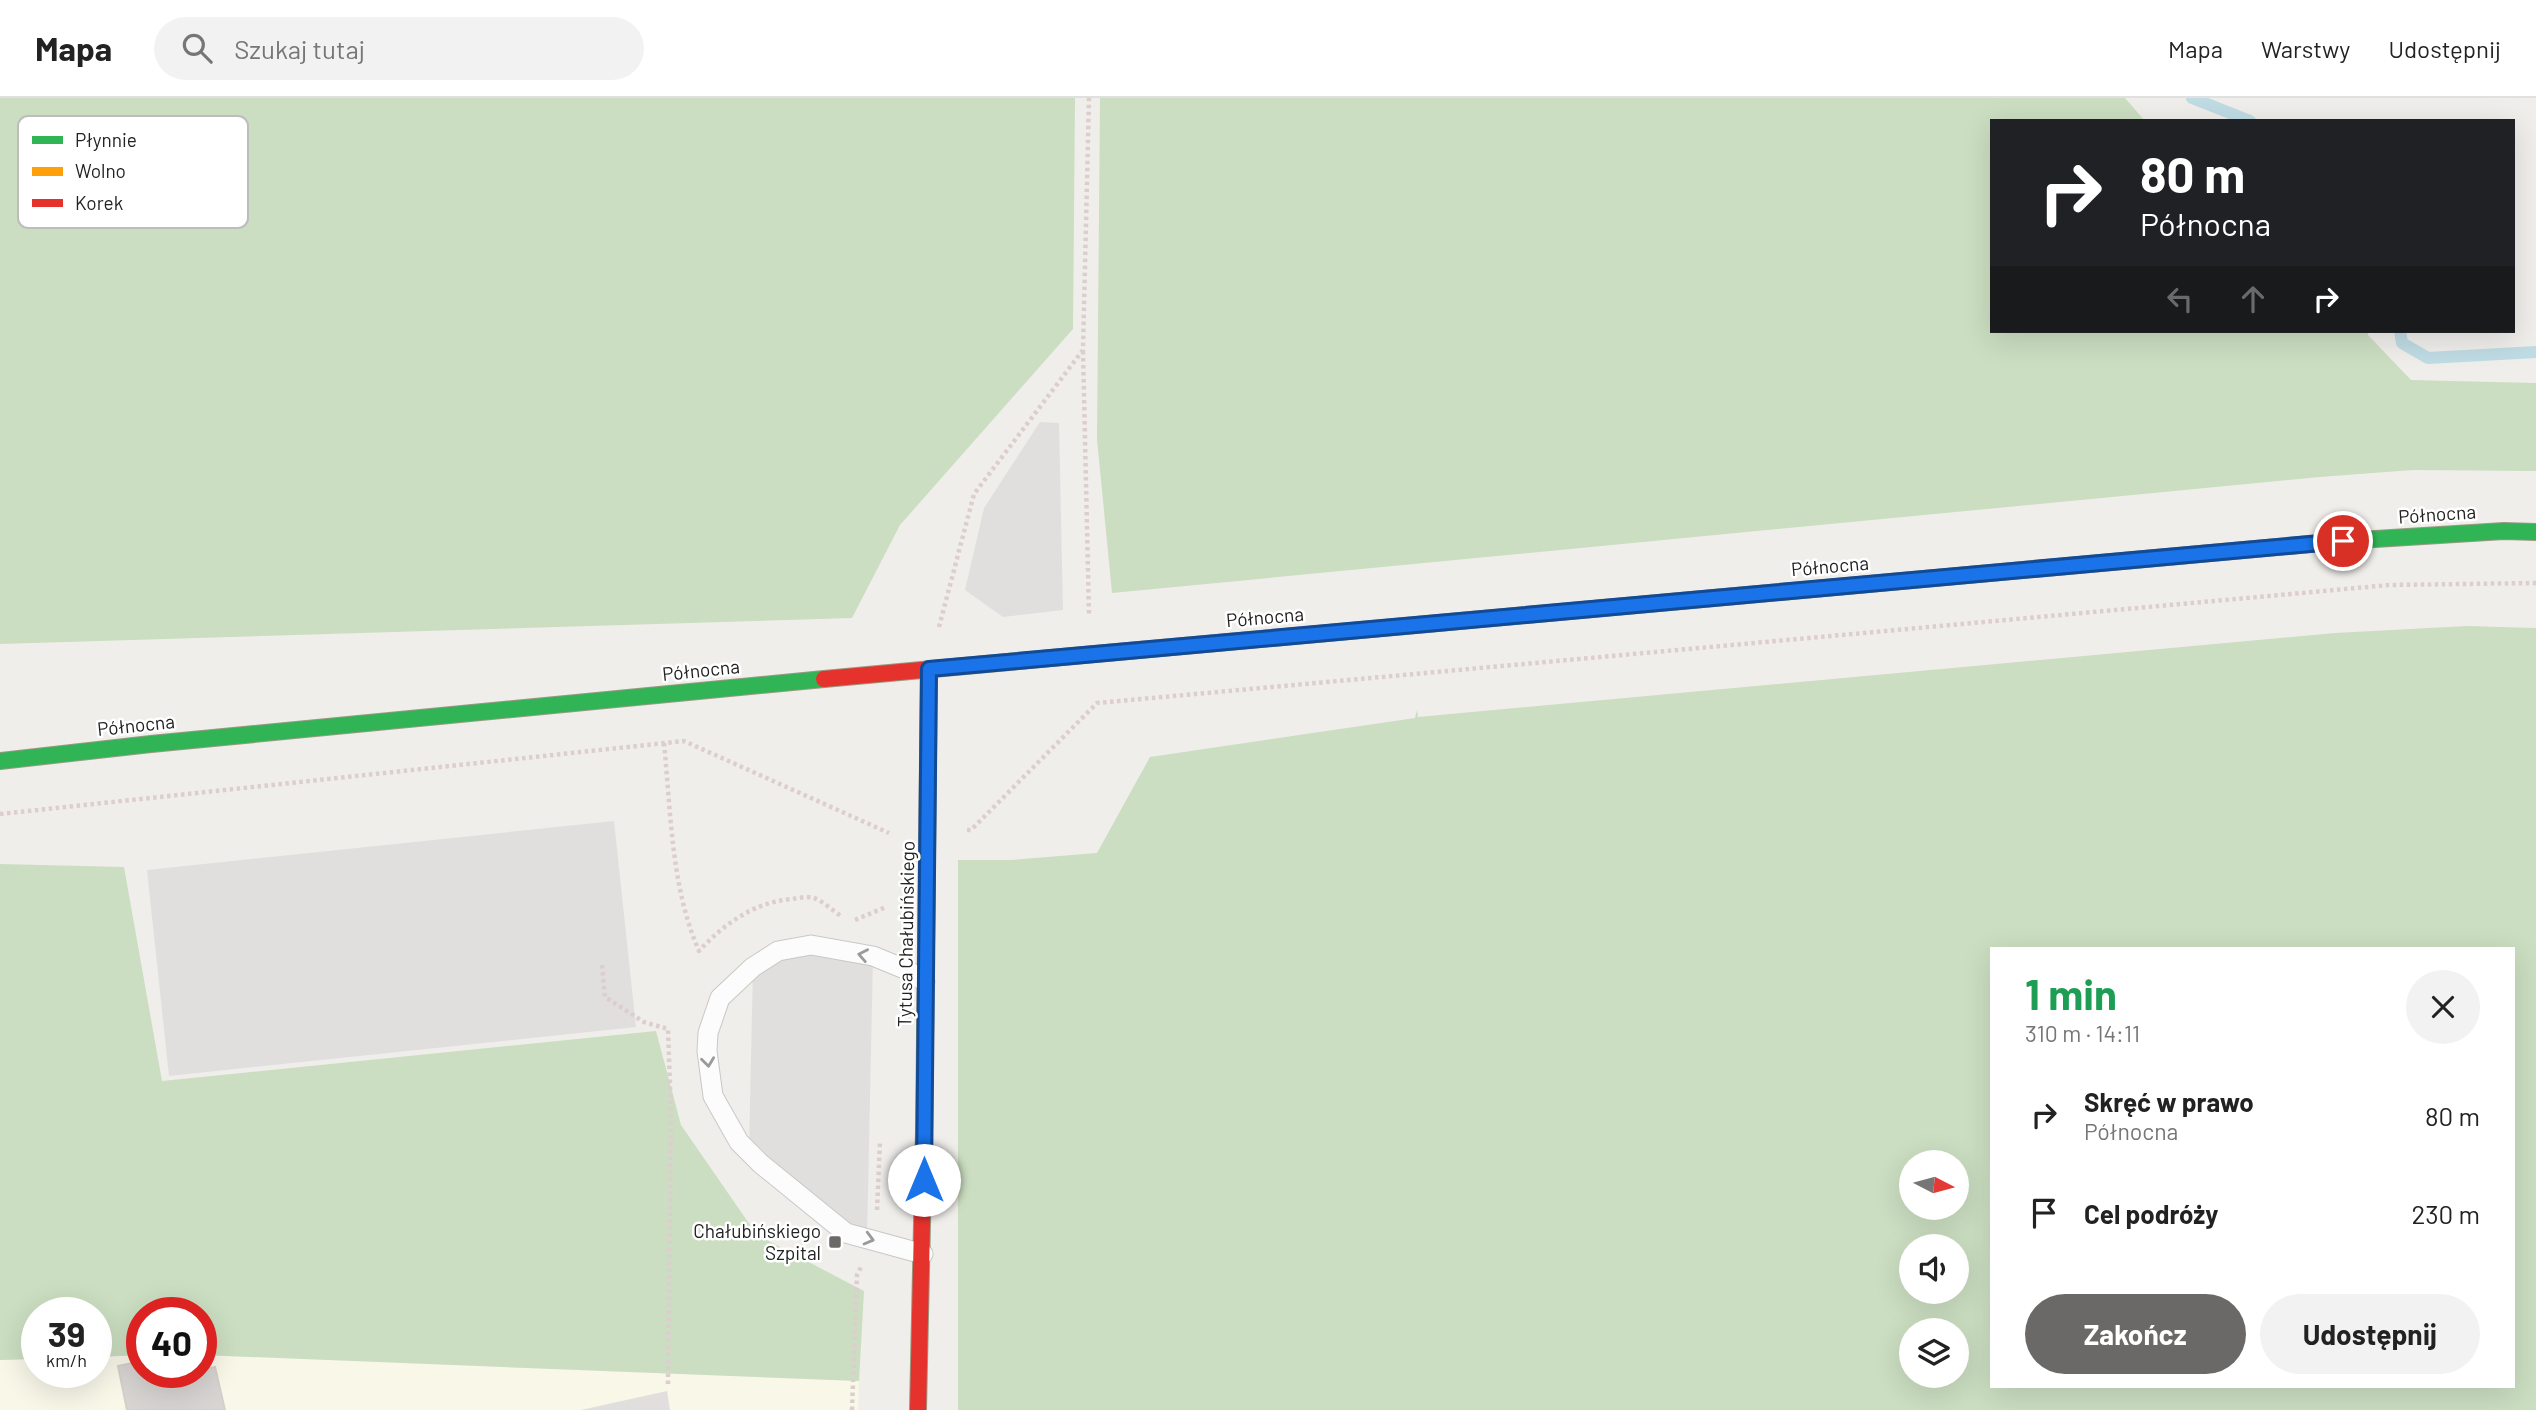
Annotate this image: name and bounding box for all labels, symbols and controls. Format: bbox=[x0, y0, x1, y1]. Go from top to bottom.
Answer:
search box bbox=[154, 17, 644, 80]
text: Mapa bbox=[35, 28, 112, 68]
icon: search bbox=[178, 29, 216, 67]
text: Szukaj tutaj bbox=[234, 33, 365, 64]
text: Mapa bbox=[2168, 34, 2223, 63]
text: Warstwy bbox=[2261, 34, 2350, 63]
text: Udostępnij bbox=[2388, 34, 2501, 63]
legend bbox=[18, 116, 248, 228]
text: Płynnie bbox=[75, 128, 137, 151]
text: 80 m bbox=[2140, 144, 2245, 203]
icon: right bbox=[2025, 147, 2116, 238]
text: Wolno bbox=[75, 159, 126, 182]
text: Korek bbox=[75, 191, 123, 214]
text: Północna bbox=[2140, 204, 2271, 242]
icon: left bbox=[2161, 280, 2199, 318]
icon: ahead bbox=[2234, 280, 2272, 318]
icon: right bbox=[2307, 280, 2345, 318]
street label: Północna bbox=[2397, 499, 2477, 528]
pin bbox=[2313, 511, 2373, 571]
icon: arrive bbox=[2324, 522, 2362, 560]
street label: Północna bbox=[1790, 551, 1870, 580]
street label: Północna bbox=[1225, 602, 1305, 631]
street label: Północna bbox=[661, 654, 741, 685]
street label: Północna bbox=[96, 709, 176, 740]
street label: Tytusa Chałubińskiego bbox=[892, 841, 919, 1027]
one-way arrow bbox=[857, 948, 869, 963]
text: 1 min bbox=[2025, 968, 2117, 1018]
button: close bbox=[2406, 970, 2480, 1044]
text: 310 m · 14:11 bbox=[2025, 1019, 2140, 1047]
one-way arrow bbox=[701, 1056, 716, 1067]
text: Skręć w prawo bbox=[2084, 1086, 2254, 1117]
icon: right bbox=[2025, 1096, 2063, 1134]
text: 80 m bbox=[2425, 1100, 2480, 1131]
text: Północna bbox=[2084, 1117, 2178, 1145]
position arrow bbox=[887, 1143, 961, 1217]
north arrow bbox=[1899, 1150, 1969, 1220]
map controls bbox=[1899, 1150, 1969, 1388]
icon: arrive bbox=[2025, 1194, 2063, 1232]
text: Cel podróży bbox=[2084, 1198, 2218, 1229]
text: 230 m bbox=[2411, 1198, 2480, 1229]
place label: Chałubińskiego Szpital bbox=[693, 1219, 821, 1264]
one-way arrow bbox=[863, 1231, 875, 1246]
marker: Chałubińskiego Szpital bbox=[827, 1234, 843, 1250]
button: sound bbox=[1899, 1234, 1969, 1304]
button: Zakończ bbox=[2025, 1294, 2246, 1374]
button: Udostępnij bbox=[2260, 1294, 2480, 1374]
speed limit sign: 40 bbox=[126, 1297, 217, 1388]
text: 39 bbox=[48, 1312, 85, 1354]
button: layers bbox=[1899, 1318, 1969, 1388]
text: km/h bbox=[46, 1349, 87, 1371]

